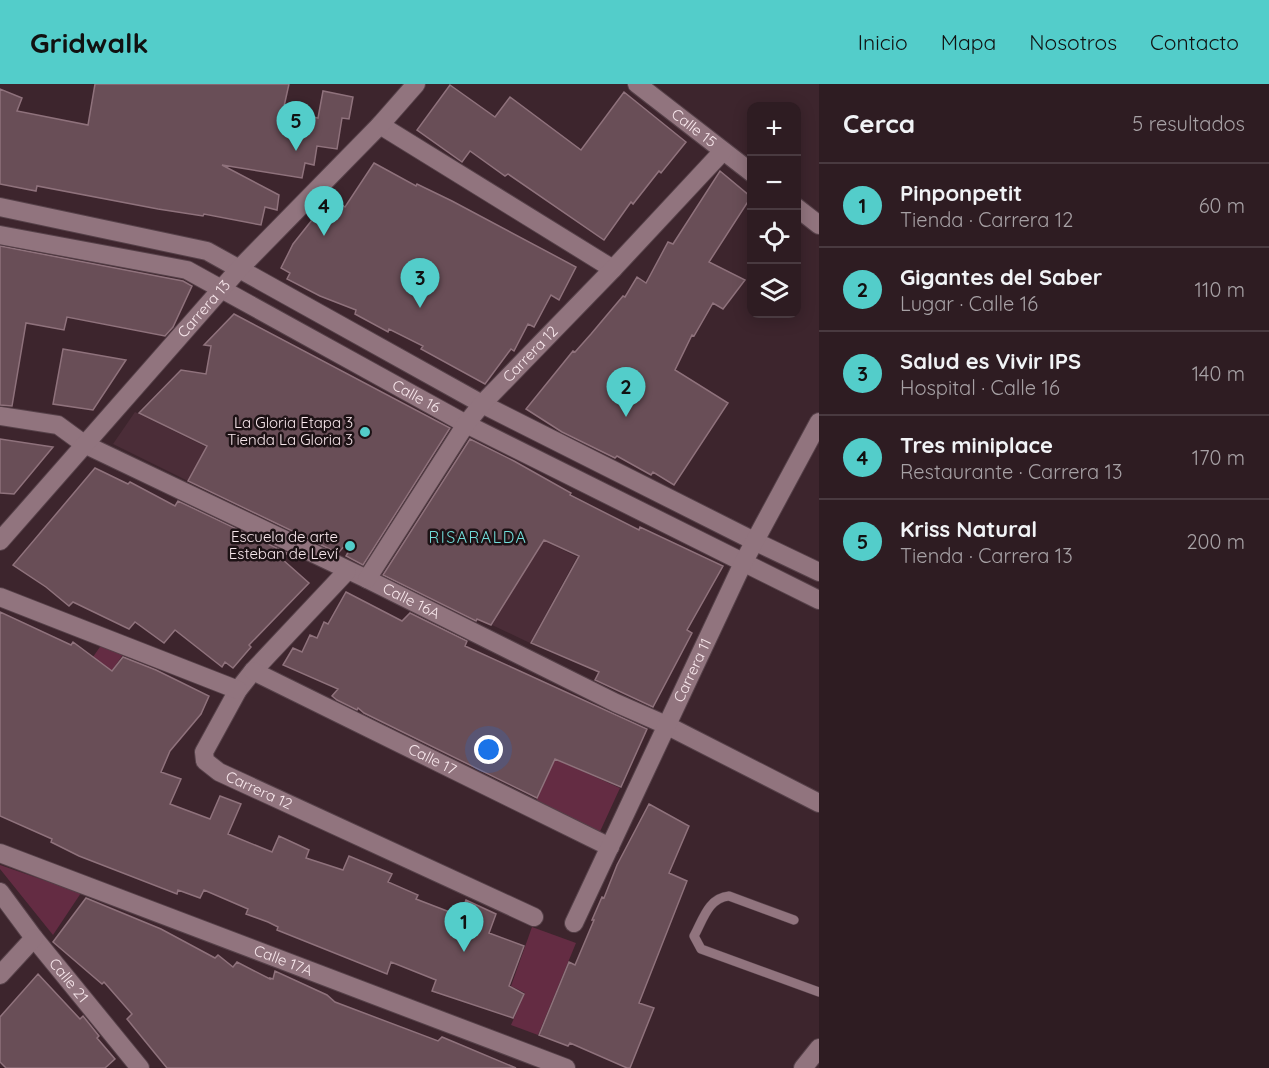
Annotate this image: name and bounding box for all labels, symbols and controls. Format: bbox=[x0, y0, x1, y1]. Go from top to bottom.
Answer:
text: Gridwalk bbox=[30, 25, 149, 60]
text: Inicio bbox=[858, 29, 908, 55]
text: Mapa bbox=[941, 29, 996, 55]
text: Nosotros bbox=[1029, 29, 1117, 55]
text: Contacto bbox=[1150, 29, 1239, 55]
pin: 5 bbox=[276, 101, 316, 151]
map controls bbox=[747, 102, 801, 318]
button: + bbox=[747, 102, 801, 156]
street label: Calle 15 bbox=[668, 104, 721, 151]
text: Cerca bbox=[843, 107, 915, 140]
text: 5 resultados bbox=[1132, 111, 1245, 136]
button: − bbox=[747, 156, 801, 210]
text: Pinponpetit bbox=[900, 179, 1022, 207]
pin: 4 bbox=[304, 186, 344, 236]
text: 1 bbox=[859, 193, 866, 218]
text: 60 m bbox=[1199, 193, 1245, 218]
text: Tienda · Carrera 12 bbox=[900, 207, 1073, 232]
button: locate bbox=[747, 210, 801, 264]
pin: 3 bbox=[400, 258, 440, 308]
text: Gigantes del Saber bbox=[900, 263, 1102, 291]
button: layers bbox=[747, 264, 801, 318]
street label: Carrera 13 bbox=[173, 276, 234, 341]
text: 2 bbox=[857, 277, 868, 302]
text: 110 m bbox=[1195, 277, 1245, 302]
text: Lugar · Calle 16 bbox=[900, 291, 1038, 316]
street label: Carrera 12 bbox=[498, 322, 562, 386]
text: Salud es Vivir IPS bbox=[900, 347, 1081, 375]
text: 3 bbox=[857, 361, 868, 386]
text: 140 m bbox=[1192, 361, 1245, 386]
pin: 2 bbox=[606, 368, 646, 417]
street label: Calle 16 bbox=[389, 375, 444, 417]
text: Hospital · Calle 16 bbox=[900, 375, 1060, 400]
place label: La Gloria Etapa 3 Tienda La Gloria 3 bbox=[227, 413, 353, 449]
marker: La Gloria Etapa 3 Tienda La Gloria 3 bbox=[358, 425, 372, 439]
text: Tres miniplace bbox=[900, 431, 1053, 459]
text: 4 bbox=[857, 445, 868, 470]
text: 170 m bbox=[1192, 445, 1245, 470]
text: Restaurante · Carrera 13 bbox=[900, 459, 1122, 484]
text: Kriss Natural bbox=[900, 515, 1037, 543]
place label: Escuela de arte Esteban de Leví bbox=[229, 527, 339, 563]
district label: RISARALDA bbox=[429, 527, 527, 547]
text: 5 bbox=[857, 529, 868, 554]
text: 200 m bbox=[1186, 529, 1245, 554]
marker: Escuela de arte Esteban de Leví bbox=[343, 539, 357, 553]
text: Tienda · Carrera 13 bbox=[900, 543, 1073, 568]
street label: Calle 16A bbox=[380, 578, 444, 623]
street label: Carrera 11 bbox=[669, 635, 715, 705]
your location bbox=[474, 735, 503, 764]
street label: Calle 17 bbox=[405, 739, 460, 779]
street label: Carrera 12 bbox=[223, 766, 296, 813]
pin: 1 bbox=[444, 902, 484, 952]
street label: Calle 17A bbox=[251, 940, 316, 980]
street label: Calle 21 bbox=[45, 954, 93, 1006]

